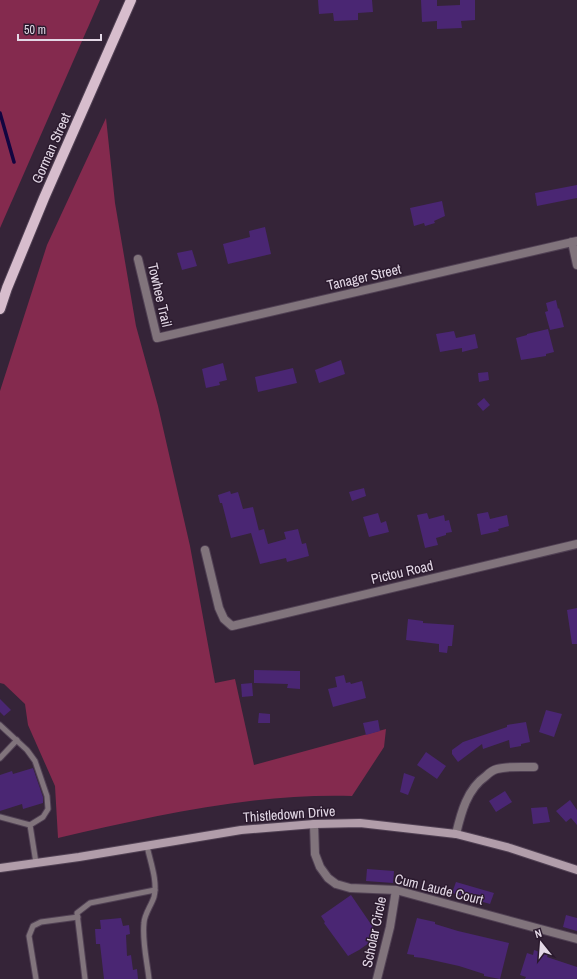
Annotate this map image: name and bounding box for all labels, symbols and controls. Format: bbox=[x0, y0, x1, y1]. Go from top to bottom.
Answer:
scale bar bbox=[18, 16, 101, 42]
text: 50 m bbox=[24, 22, 46, 38]
street label: Gorman Street bbox=[27, 110, 75, 186]
street label: Tanager Street bbox=[325, 260, 403, 294]
street label: Towhee Trail bbox=[144, 261, 176, 329]
street label: Pictou Road bbox=[369, 556, 435, 588]
street label: Thistledown Drive bbox=[242, 802, 336, 826]
street label: Cum Laude Court bbox=[393, 869, 485, 909]
street label: Scholar Circle bbox=[358, 895, 390, 969]
north arrow bbox=[521, 923, 561, 963]
text: N bbox=[533, 926, 543, 941]

